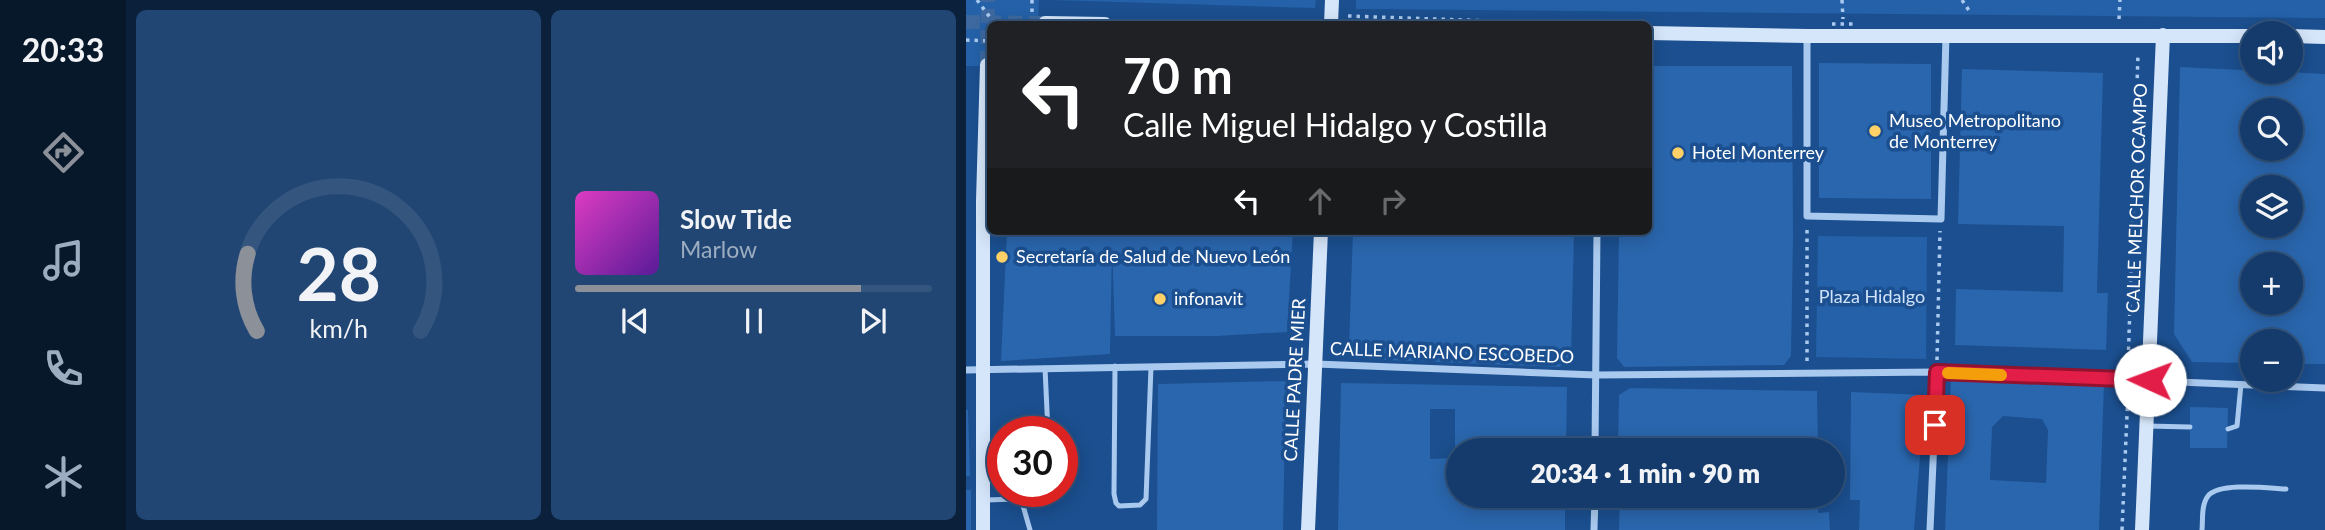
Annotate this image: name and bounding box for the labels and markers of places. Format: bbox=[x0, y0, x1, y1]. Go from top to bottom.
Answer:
place label: Museo Metropolitano de Monterrey bbox=[1889, 109, 2061, 152]
marker: Museo Metropolitano de Monterrey bbox=[1867, 123, 1883, 139]
place label: Hotel Monterrey bbox=[1692, 141, 1825, 163]
marker: Hotel Monterrey bbox=[1670, 145, 1686, 161]
place label: Secretaría de Salud de Nuevo León bbox=[1016, 245, 1290, 267]
marker: Secretaría de Salud de Nuevo León bbox=[994, 249, 1010, 265]
place label: infonavit bbox=[1174, 287, 1244, 309]
marker: infonavit bbox=[1152, 291, 1168, 307]
pin bbox=[1905, 395, 1965, 455]

